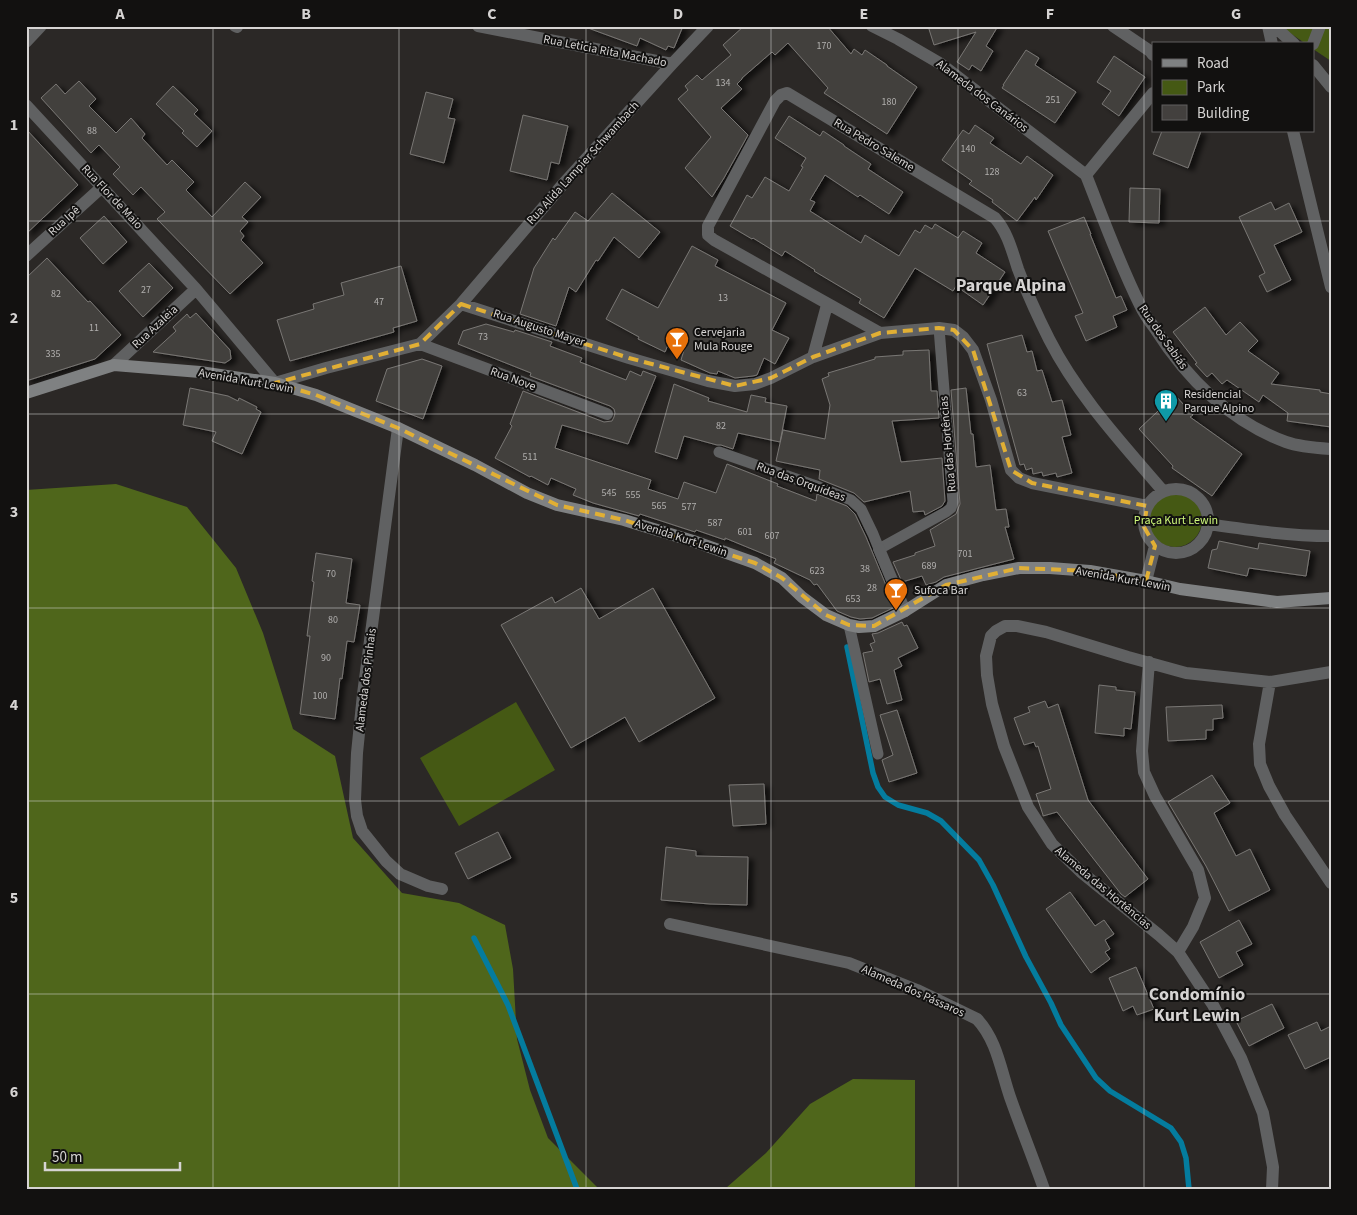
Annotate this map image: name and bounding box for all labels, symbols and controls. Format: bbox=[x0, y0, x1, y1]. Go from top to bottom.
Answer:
text: A bbox=[114, 3, 125, 25]
text: B bbox=[301, 3, 311, 25]
text: C bbox=[487, 3, 497, 25]
text: D bbox=[673, 3, 683, 25]
text: E bbox=[860, 3, 868, 25]
text: F bbox=[1046, 3, 1054, 25]
text: G bbox=[1231, 3, 1241, 25]
street label: Rua Leticia Rita Machado bbox=[542, 31, 668, 71]
house number: 170 bbox=[817, 39, 831, 53]
legend bbox=[1152, 42, 1314, 132]
text: Road bbox=[1197, 53, 1229, 74]
street label: Alameda dos Canários bbox=[932, 56, 1032, 136]
house number: 134 bbox=[716, 76, 730, 90]
text: Park bbox=[1197, 77, 1226, 98]
house number: 251 bbox=[1046, 93, 1060, 107]
house number: 180 bbox=[882, 95, 896, 109]
street label: Rua Alida Lampier Schwambach bbox=[523, 98, 643, 228]
text: Building bbox=[1197, 103, 1250, 124]
text: 1 bbox=[10, 114, 18, 136]
street label: Rua Pedro Saleme bbox=[831, 114, 918, 176]
house number: 88 bbox=[87, 124, 97, 138]
house number: 140 bbox=[961, 142, 975, 156]
street label: Rua Flor de Maio bbox=[77, 161, 147, 233]
house number: 128 bbox=[985, 165, 999, 179]
street label: Rua Ipê bbox=[44, 202, 84, 240]
district label: Parque Alpina bbox=[956, 273, 1066, 298]
house number: 27 bbox=[141, 283, 151, 297]
house number: 82 bbox=[51, 287, 61, 301]
house number: 13 bbox=[718, 291, 728, 305]
house number: 47 bbox=[374, 295, 384, 309]
street label: Rua Azaleia bbox=[128, 301, 182, 353]
street label: Rua dos Sabiás bbox=[1134, 301, 1192, 373]
street label: Rua Augusto Mayer bbox=[491, 305, 588, 351]
text: 2 bbox=[10, 307, 18, 329]
house number: 11 bbox=[89, 321, 99, 335]
place label: Cervejaria Mula Rouge bbox=[694, 324, 752, 355]
bar icon: Cervejaria Mula Rouge bbox=[664, 326, 690, 360]
house number: 73 bbox=[478, 330, 488, 344]
house number: 335 bbox=[46, 347, 60, 361]
street label: Rua Nove bbox=[488, 363, 538, 395]
street label: Avenida Kurt Lewin bbox=[197, 364, 295, 398]
house number: 63 bbox=[1017, 386, 1027, 400]
place label: Residencial Parque Alpino bbox=[1184, 386, 1254, 417]
building icon: Residencial Parque Alpino bbox=[1153, 388, 1179, 422]
street label: Rua das Hortências bbox=[935, 395, 961, 493]
house number: 82 bbox=[716, 419, 726, 433]
house number: 511 bbox=[523, 450, 537, 464]
street label: Rua das Orquídeas bbox=[754, 458, 848, 506]
house number: 545 bbox=[602, 486, 616, 500]
house number: 555 bbox=[626, 488, 640, 502]
house number: 565 bbox=[652, 499, 666, 513]
house number: 577 bbox=[682, 500, 696, 514]
text: 3 bbox=[10, 501, 18, 523]
park label: Praça Kurt Lewin bbox=[1134, 512, 1218, 529]
street label: Avenida Kurt Lewin bbox=[633, 515, 729, 561]
house number: 587 bbox=[708, 516, 722, 530]
house number: 601 bbox=[738, 525, 752, 539]
house number: 607 bbox=[765, 529, 779, 543]
house number: 701 bbox=[958, 547, 972, 561]
house number: 689 bbox=[922, 559, 936, 573]
house number: 38 bbox=[860, 562, 870, 576]
street label: Avenida Kurt Lewin bbox=[1074, 562, 1172, 596]
house number: 623 bbox=[810, 564, 824, 578]
house number: 70 bbox=[326, 567, 336, 581]
bar icon: Sufoca Bar bbox=[883, 577, 909, 611]
house number: 28 bbox=[867, 581, 877, 595]
place label: Sufoca Bar bbox=[914, 582, 969, 599]
house number: 653 bbox=[846, 592, 860, 606]
house number: 80 bbox=[328, 613, 338, 627]
street label: Alameda dos Pinhais bbox=[351, 627, 381, 733]
house number: 90 bbox=[321, 651, 331, 665]
house number: 100 bbox=[313, 689, 327, 703]
text: 4 bbox=[10, 694, 19, 716]
street label: Alameda das Hortências bbox=[1051, 843, 1155, 933]
text: 5 bbox=[10, 887, 18, 909]
street label: Alameda dos Pássaros bbox=[859, 961, 967, 1021]
district label: Condomínio Kurt Lewin bbox=[1149, 982, 1245, 1028]
text: 6 bbox=[10, 1081, 18, 1103]
scale bar bbox=[45, 1140, 180, 1172]
text: 50 m bbox=[52, 1147, 82, 1168]

